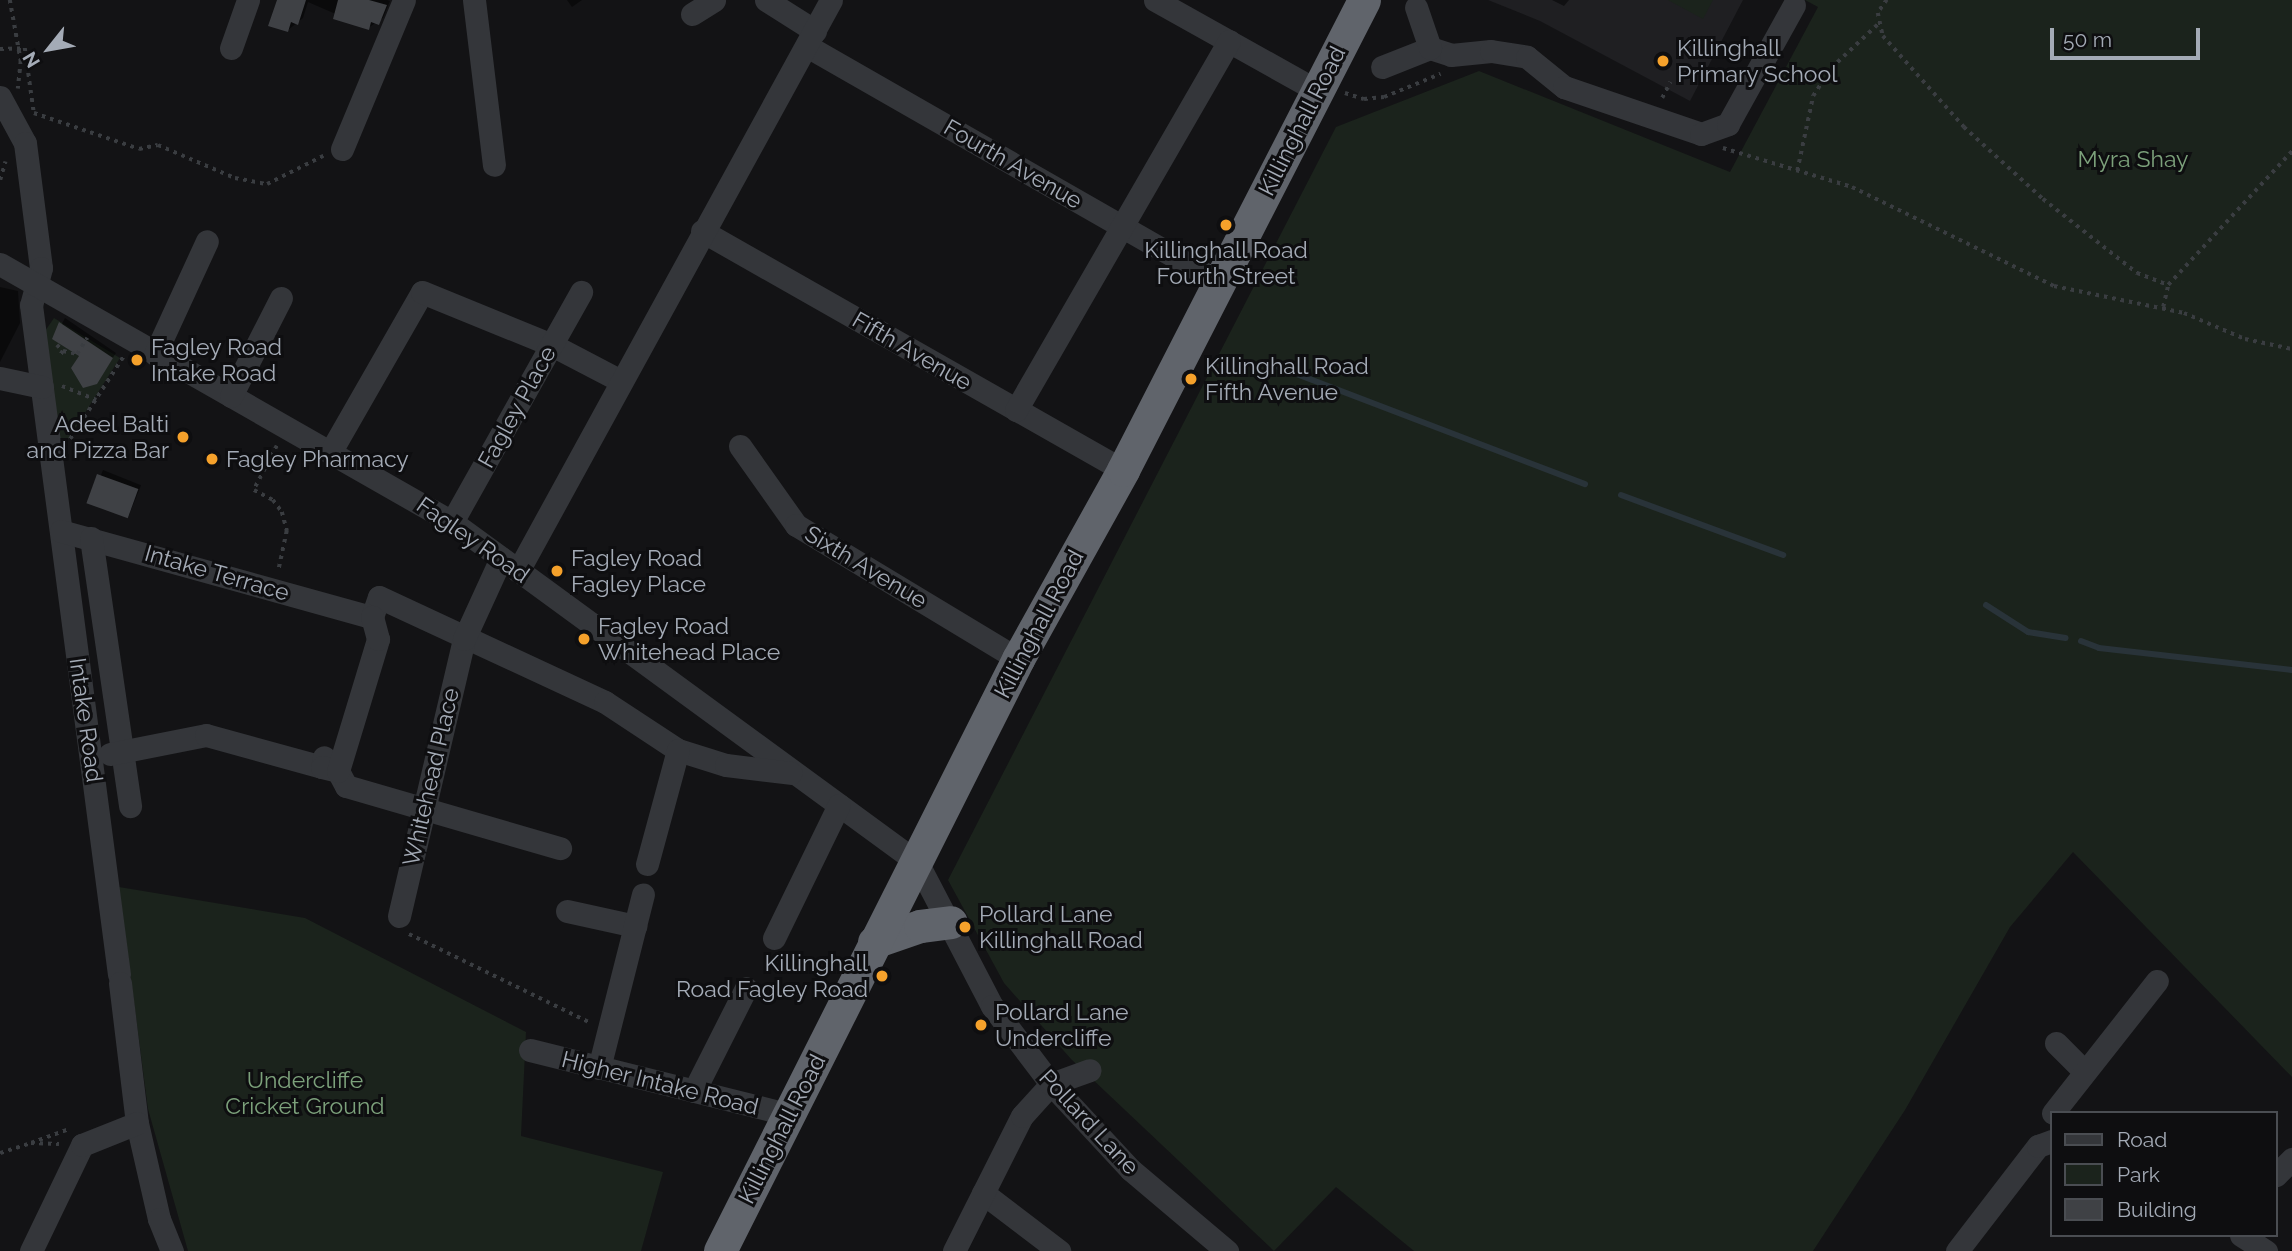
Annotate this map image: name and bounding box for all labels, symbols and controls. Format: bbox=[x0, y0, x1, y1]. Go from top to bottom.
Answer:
north arrow bbox=[14, 14, 84, 84]
scale bar bbox=[2054, 14, 2204, 58]
text: 50 m bbox=[2063, 27, 2112, 52]
place label: Killinghall Primary School bbox=[1677, 34, 1838, 88]
street label: Killinghall Road bbox=[1252, 41, 1352, 201]
text: N bbox=[18, 48, 44, 72]
marker: Killinghall Primary School bbox=[1655, 53, 1671, 69]
street label: Fourth Avenue bbox=[939, 113, 1087, 215]
park label: Myra Shay bbox=[2077, 145, 2189, 173]
marker: Killinghall Road Fourth Street bbox=[1218, 217, 1234, 233]
place label: Killinghall Road Fourth Street bbox=[1144, 236, 1308, 290]
street label: Fifth Avenue bbox=[847, 306, 977, 396]
place label: Fagley Road Intake Road bbox=[151, 333, 283, 387]
street label: Fagley Place bbox=[472, 341, 562, 473]
marker: Fagley Road Intake Road bbox=[129, 352, 145, 368]
place label: Killinghall Road Fifth Avenue bbox=[1205, 352, 1369, 406]
marker: Killinghall Road Fifth Avenue bbox=[1183, 371, 1199, 387]
place label: Adeel Balti and Pizza Bar bbox=[27, 410, 169, 464]
marker: Adeel Balti and Pizza Bar bbox=[175, 429, 191, 445]
place label: Fagley Pharmacy bbox=[226, 445, 409, 473]
marker: Fagley Pharmacy bbox=[204, 451, 220, 467]
street label: Fagley Road bbox=[411, 491, 535, 589]
street label: Sixth Avenue bbox=[800, 520, 932, 614]
street label: Intake Terrace bbox=[141, 539, 293, 607]
place label: Fagley Road Fagley Place bbox=[571, 544, 707, 598]
street label: Killinghall Road bbox=[988, 545, 1090, 703]
marker: Fagley Road Fagley Place bbox=[549, 563, 565, 579]
place label: Fagley Road Whitehead Place bbox=[598, 612, 780, 666]
marker: Fagley Road Whitehead Place bbox=[576, 631, 592, 647]
street label: Intake Road bbox=[64, 656, 108, 784]
street label: Whitehead Place bbox=[397, 685, 465, 869]
place label: Pollard Lane Killinghall Road bbox=[979, 900, 1143, 954]
marker: Pollard Lane Killinghall Road bbox=[957, 919, 973, 935]
place label: Killinghall Road Fagley Road bbox=[675, 949, 868, 1003]
marker: Killinghall Road Fagley Road bbox=[874, 968, 890, 984]
place label: Pollard Lane Undercliffe bbox=[995, 998, 1129, 1052]
marker: Pollard Lane Undercliffe bbox=[973, 1017, 989, 1033]
street label: Higher Intake Road bbox=[558, 1045, 762, 1121]
street label: Killinghall Road bbox=[732, 1049, 832, 1209]
street label: Pollard Lane bbox=[1033, 1064, 1145, 1180]
park label: Undercliffe Cricket Ground bbox=[225, 1066, 385, 1120]
legend bbox=[2050, 1111, 2278, 1237]
text: Road bbox=[2117, 1127, 2167, 1152]
text: Park bbox=[2117, 1162, 2160, 1187]
text: Building bbox=[2117, 1197, 2197, 1222]

